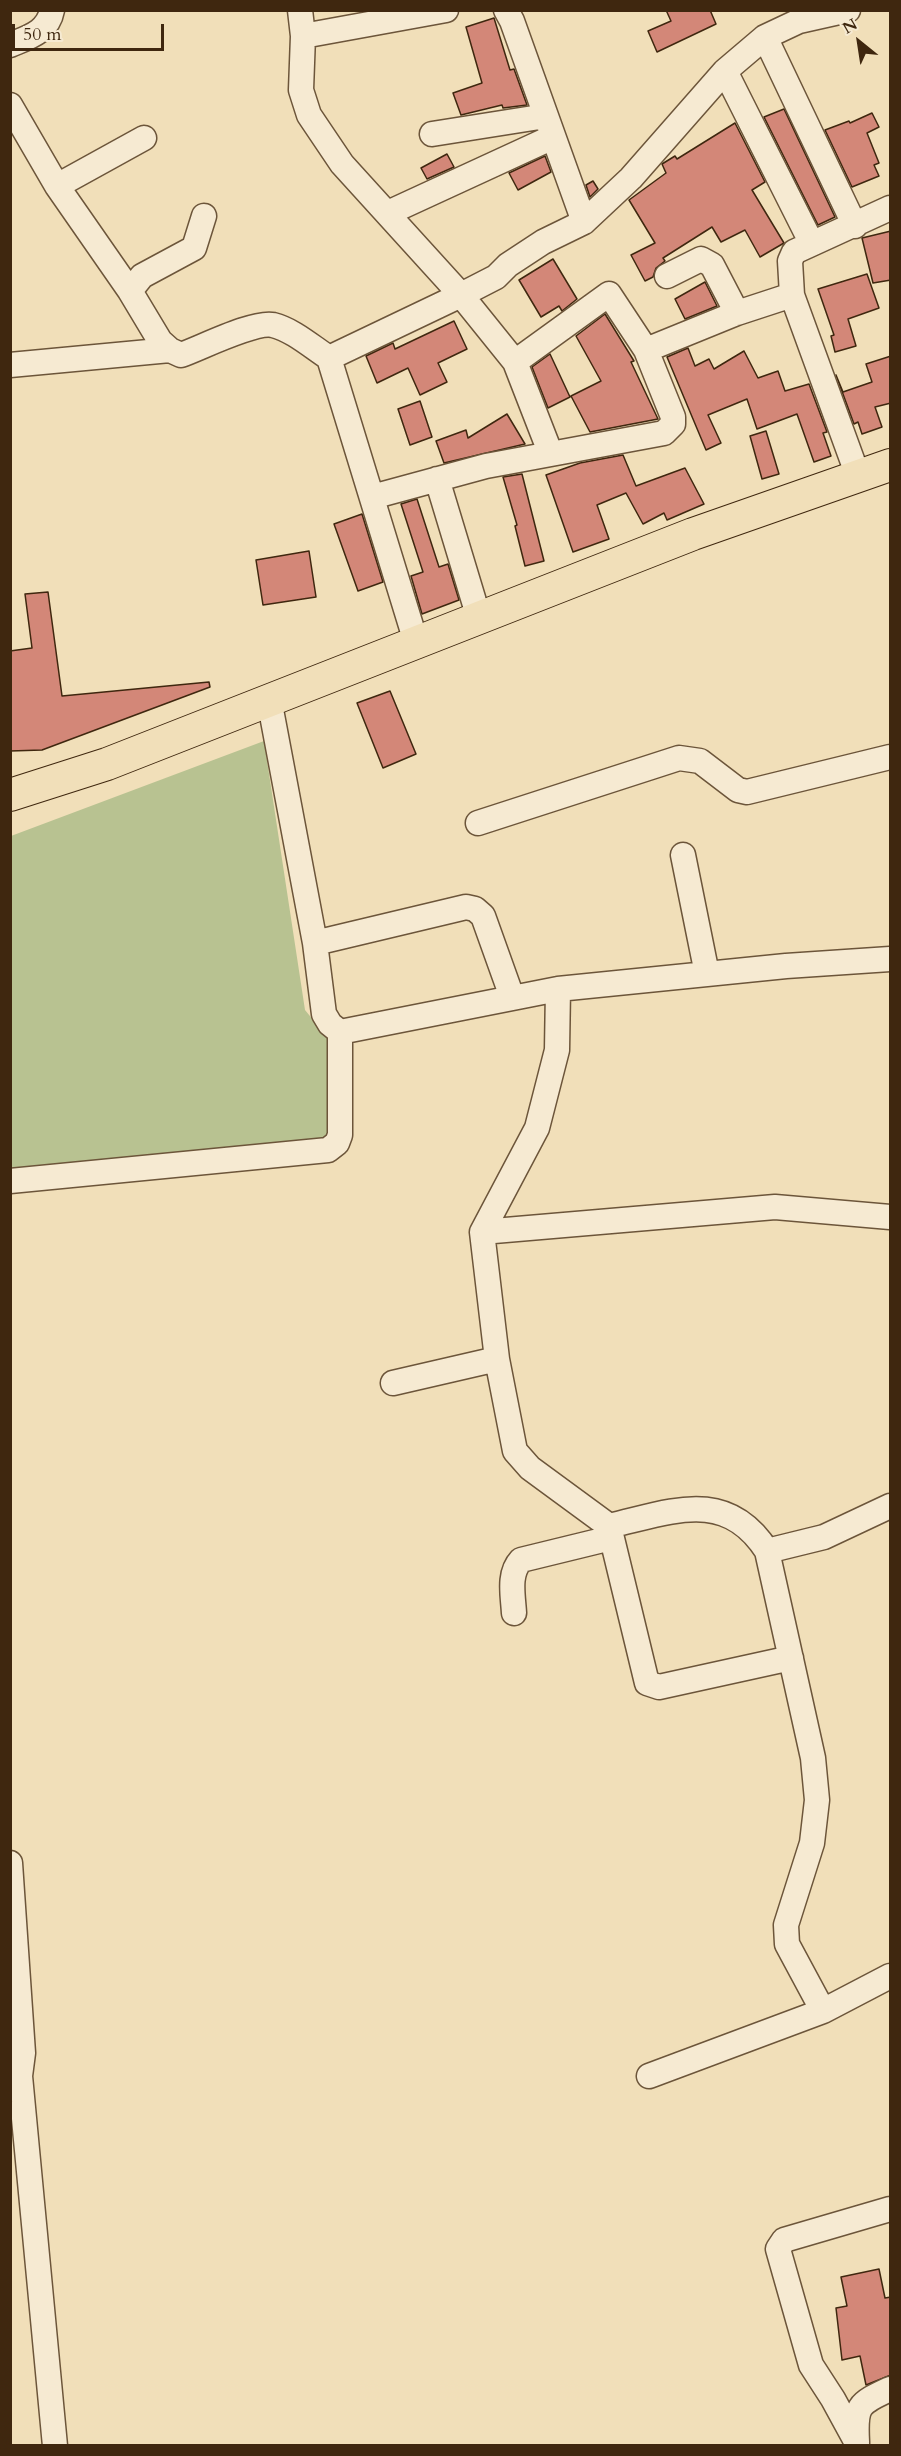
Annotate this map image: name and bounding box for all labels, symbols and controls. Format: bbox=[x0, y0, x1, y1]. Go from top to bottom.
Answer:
scale bar bbox=[15, 12, 166, 50]
north arrow bbox=[829, 12, 889, 72]
text: N bbox=[838, 13, 862, 39]
text: 50 m bbox=[23, 22, 62, 47]

